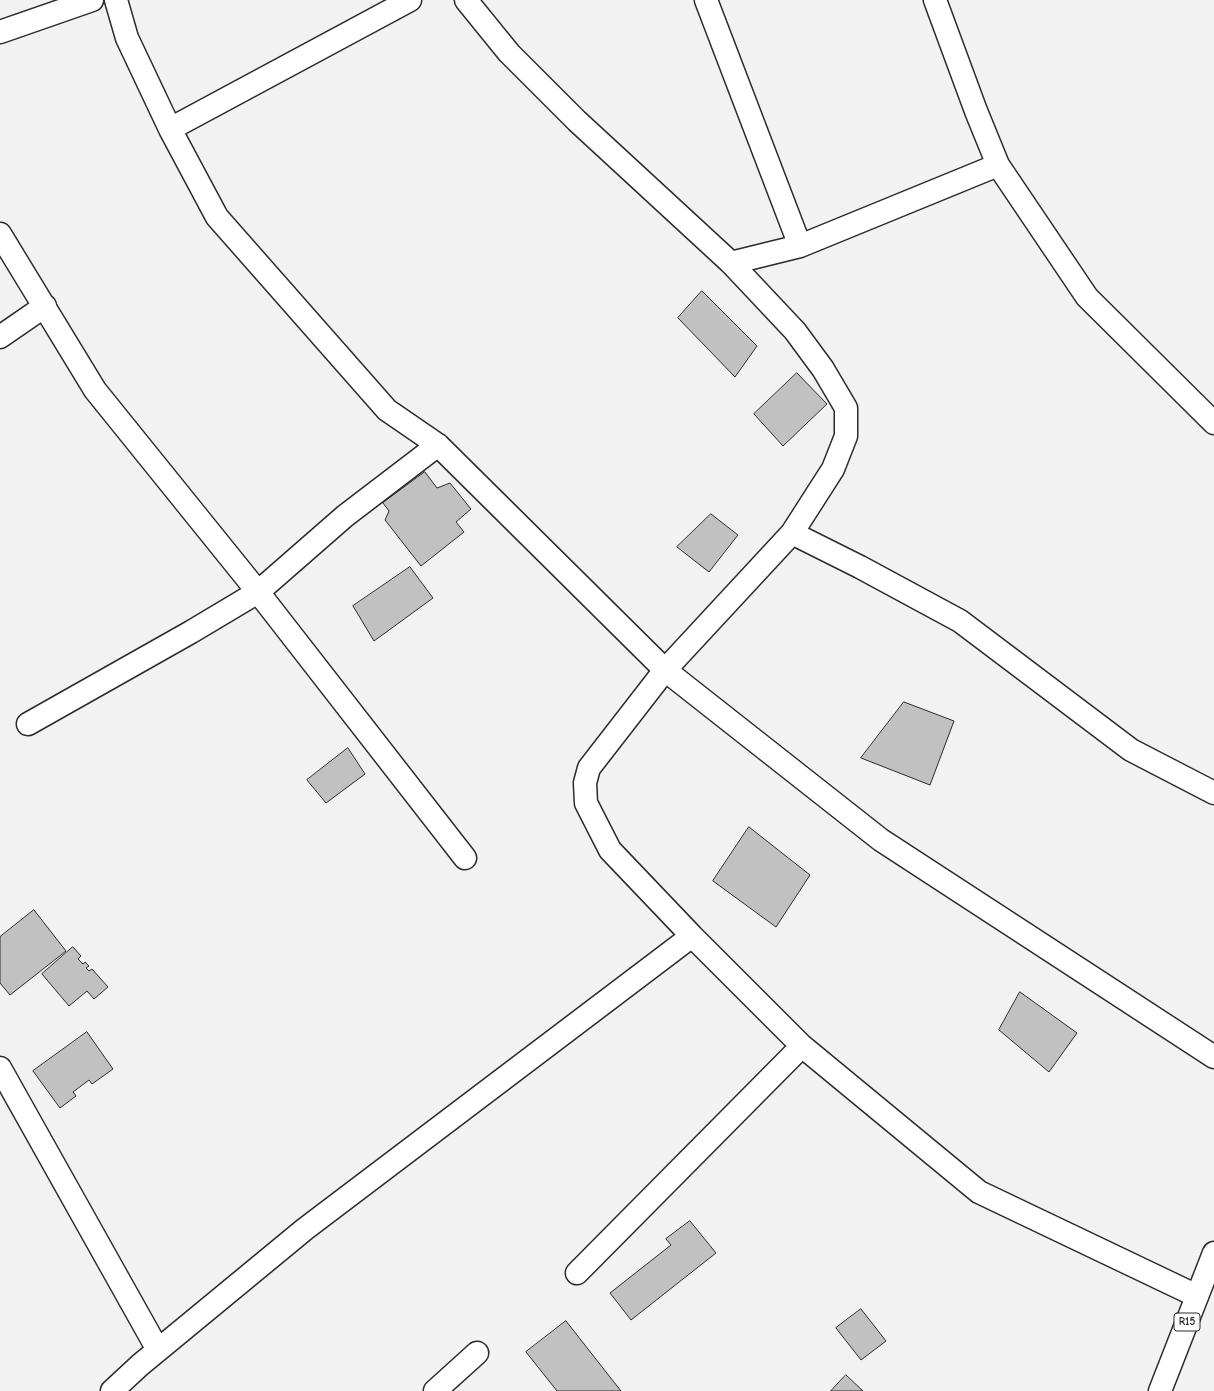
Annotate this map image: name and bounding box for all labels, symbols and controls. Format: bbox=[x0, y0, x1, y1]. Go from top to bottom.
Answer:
road number: R15 bbox=[1174, 1313, 1200, 1331]

